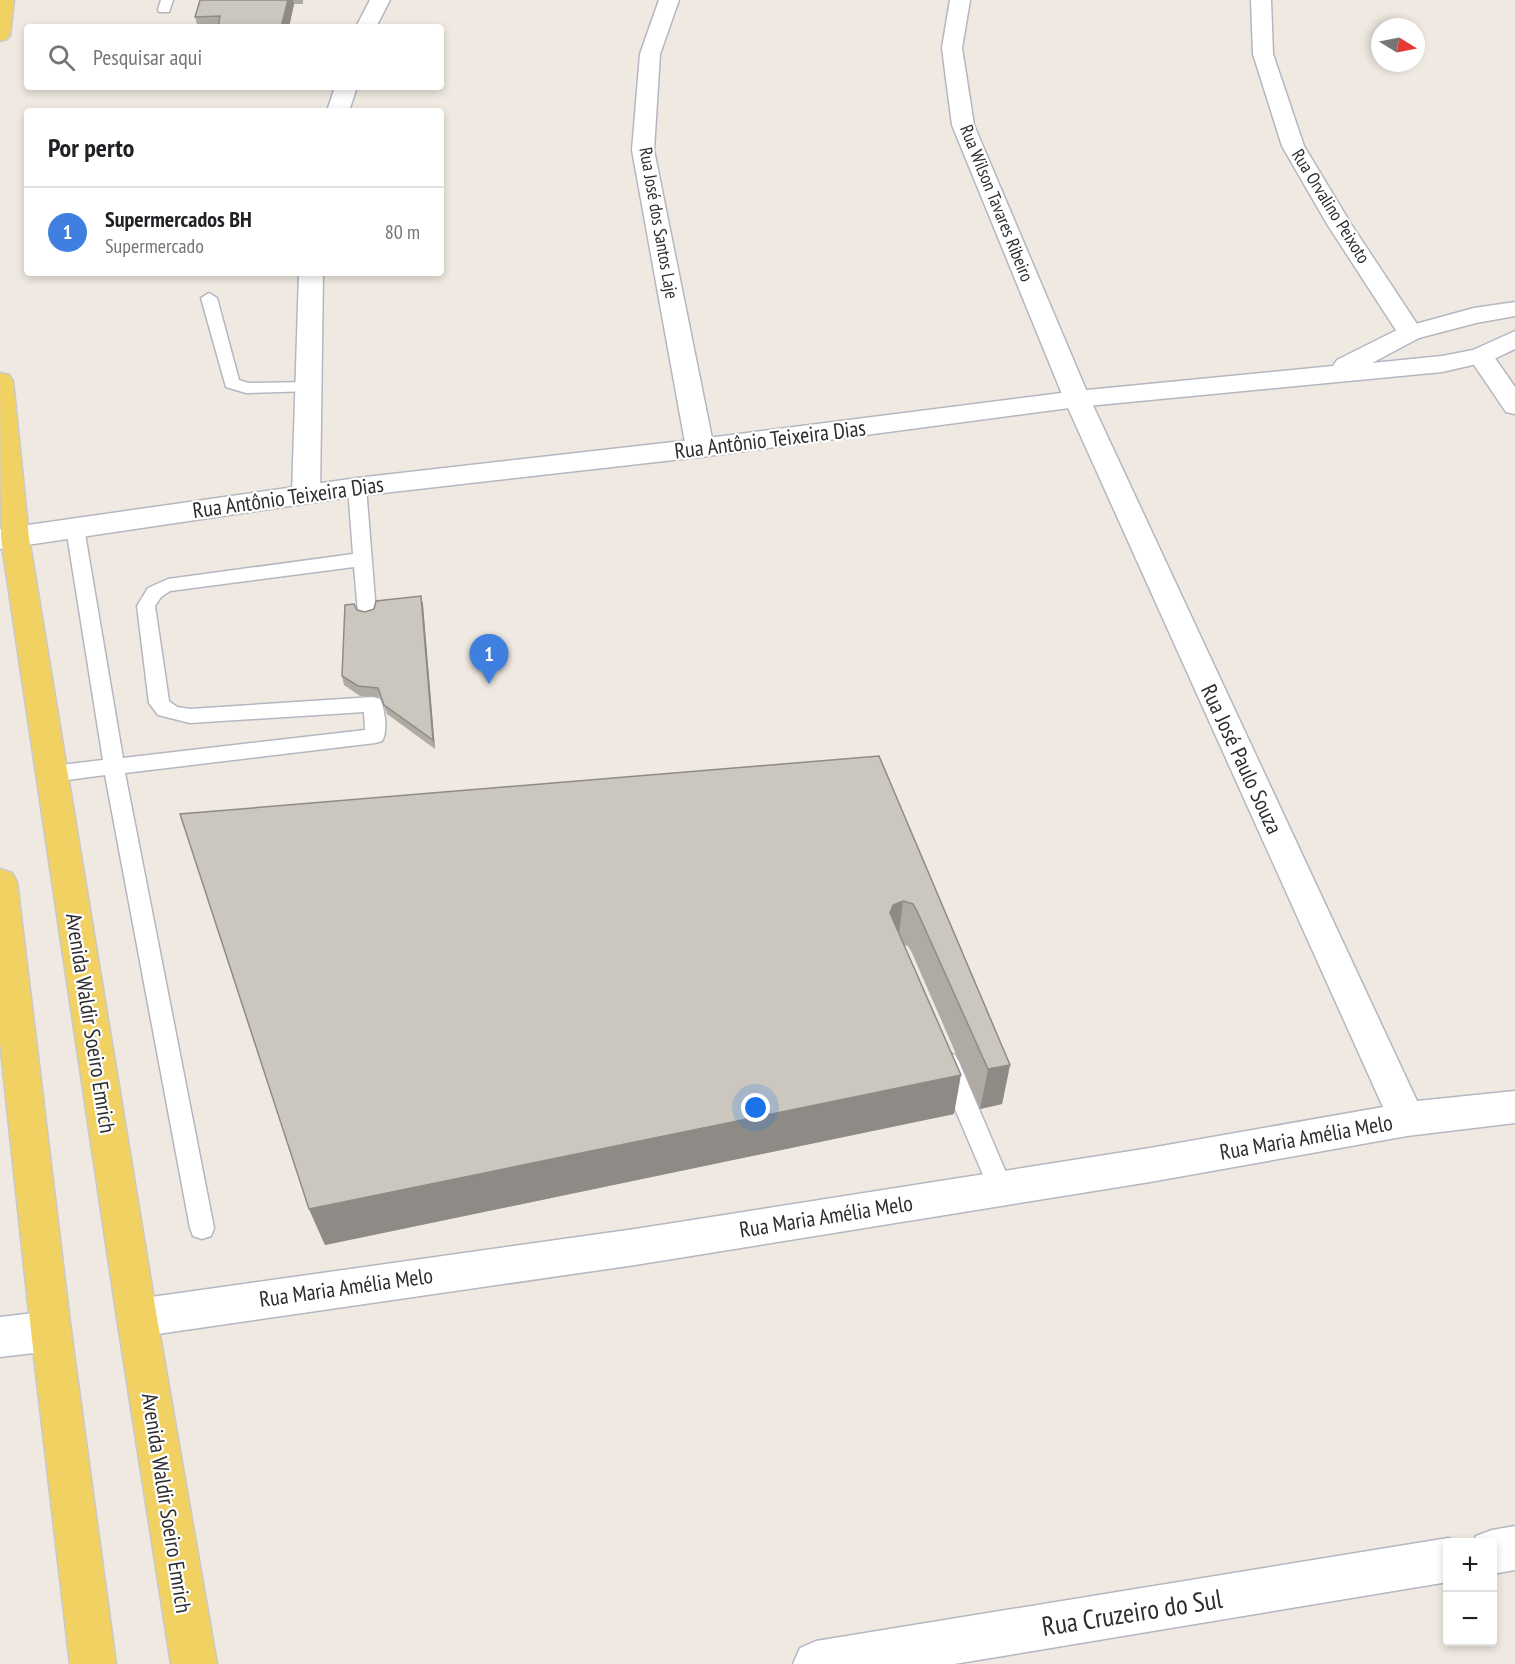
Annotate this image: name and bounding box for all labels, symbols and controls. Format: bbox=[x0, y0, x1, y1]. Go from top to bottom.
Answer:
north arrow bbox=[1371, 18, 1425, 72]
search box bbox=[24, 24, 444, 90]
icon: search bbox=[45, 41, 78, 74]
text: Pesquisar aqui bbox=[93, 43, 202, 71]
street label: Rua Wilson Tavares Ribeiro bbox=[955, 121, 1039, 285]
text: Por perto bbox=[48, 131, 134, 164]
street label: Rua José dos Santos Laje bbox=[634, 145, 684, 301]
street label: Rua Orvalino Peixoto bbox=[1287, 145, 1375, 268]
text: Supermercados BH bbox=[105, 205, 252, 233]
text: 1 bbox=[63, 219, 72, 245]
text: 80 m bbox=[385, 219, 420, 245]
text: Supermercado bbox=[105, 233, 204, 259]
street label: Rua Antônio Teixeira Dias bbox=[673, 413, 867, 465]
street label: Rua Antônio Teixeira Dias bbox=[191, 470, 385, 524]
pin: 1 bbox=[470, 634, 508, 684]
street label: Rua José Paulo Souza bbox=[1195, 680, 1289, 838]
street label: Avenida Waldir Soeiro Emrich bbox=[60, 911, 122, 1135]
your location bbox=[741, 1093, 770, 1122]
street label: Rua Maria Amélia Melo bbox=[1217, 1108, 1395, 1166]
street label: Rua Maria Amélia Melo bbox=[737, 1188, 915, 1244]
street label: Rua Maria Amélia Melo bbox=[257, 1261, 435, 1313]
street label: Avenida Waldir Soeiro Emrich bbox=[136, 1391, 198, 1615]
map controls bbox=[1443, 1538, 1497, 1646]
button: + bbox=[1443, 1538, 1497, 1592]
street label: Rua Cruzeiro do Sul bbox=[1039, 1581, 1225, 1643]
button: − bbox=[1443, 1592, 1497, 1646]

